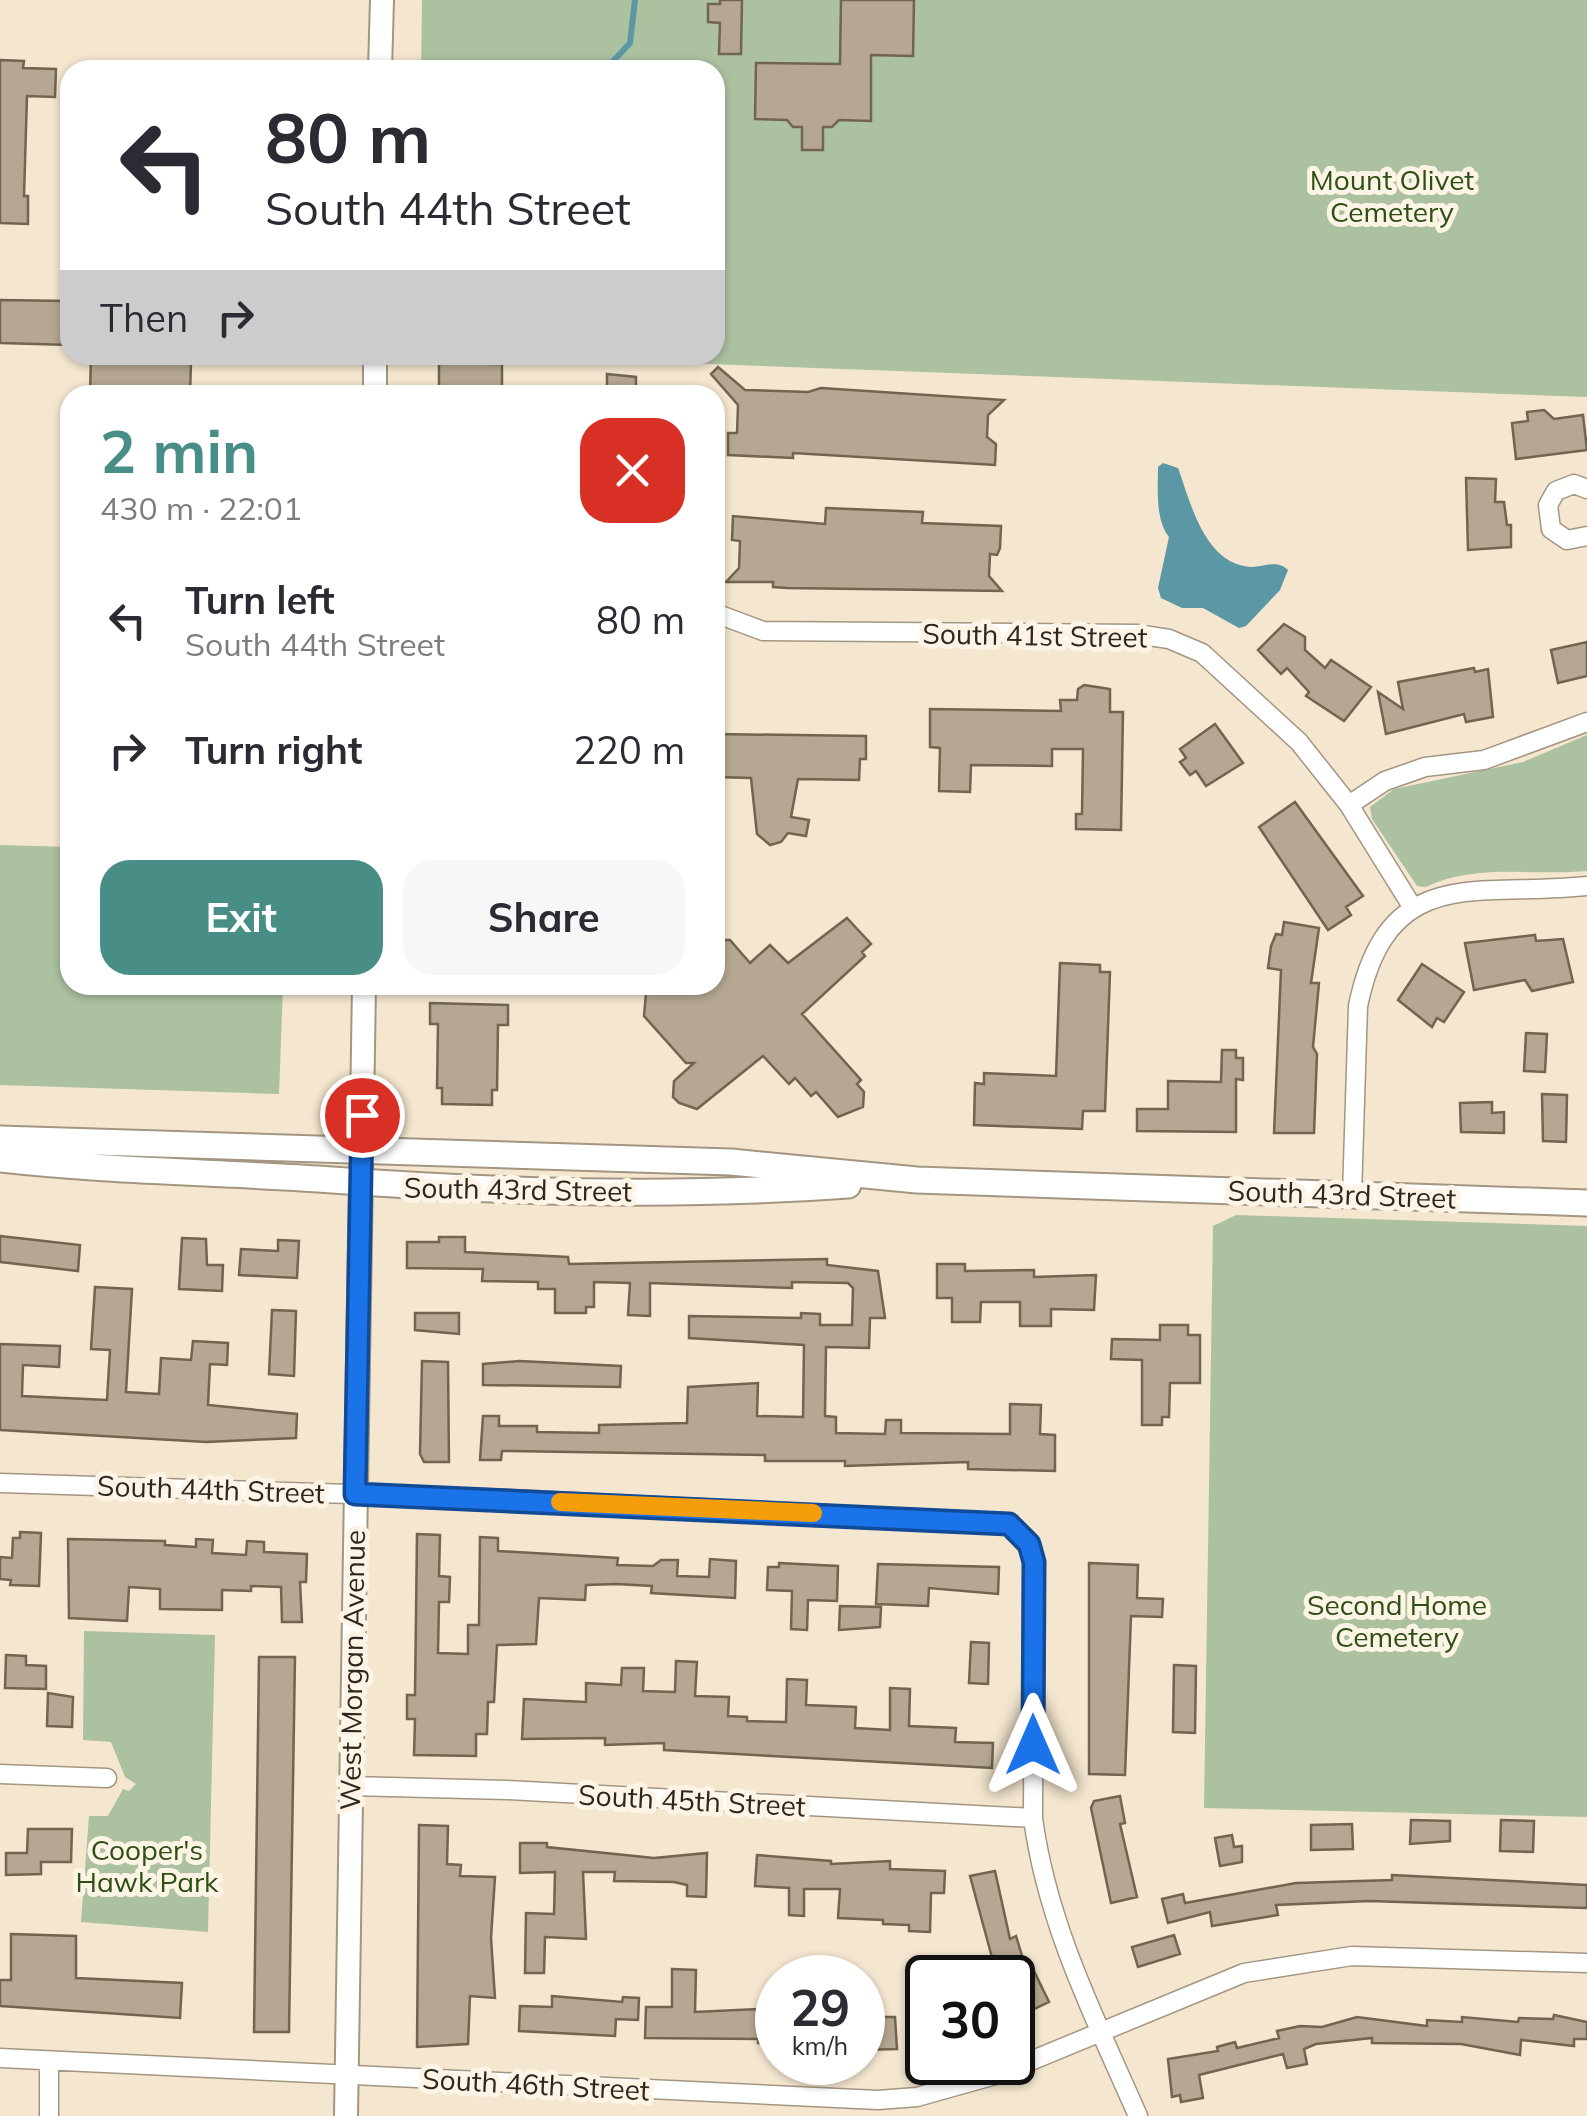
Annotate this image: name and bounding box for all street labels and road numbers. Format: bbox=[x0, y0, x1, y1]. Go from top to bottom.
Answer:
street label: South 41st Street bbox=[922, 616, 1148, 654]
street label: South 43rd Street bbox=[404, 1170, 633, 1208]
street label: South 43rd Street bbox=[1227, 1173, 1457, 1215]
street label: South 44th Street bbox=[97, 1468, 326, 1510]
street label: West Morgan Avenue bbox=[332, 1529, 372, 1811]
street label: South 45th Street bbox=[577, 1777, 807, 1823]
street label: South 46th Street bbox=[421, 2061, 651, 2107]

